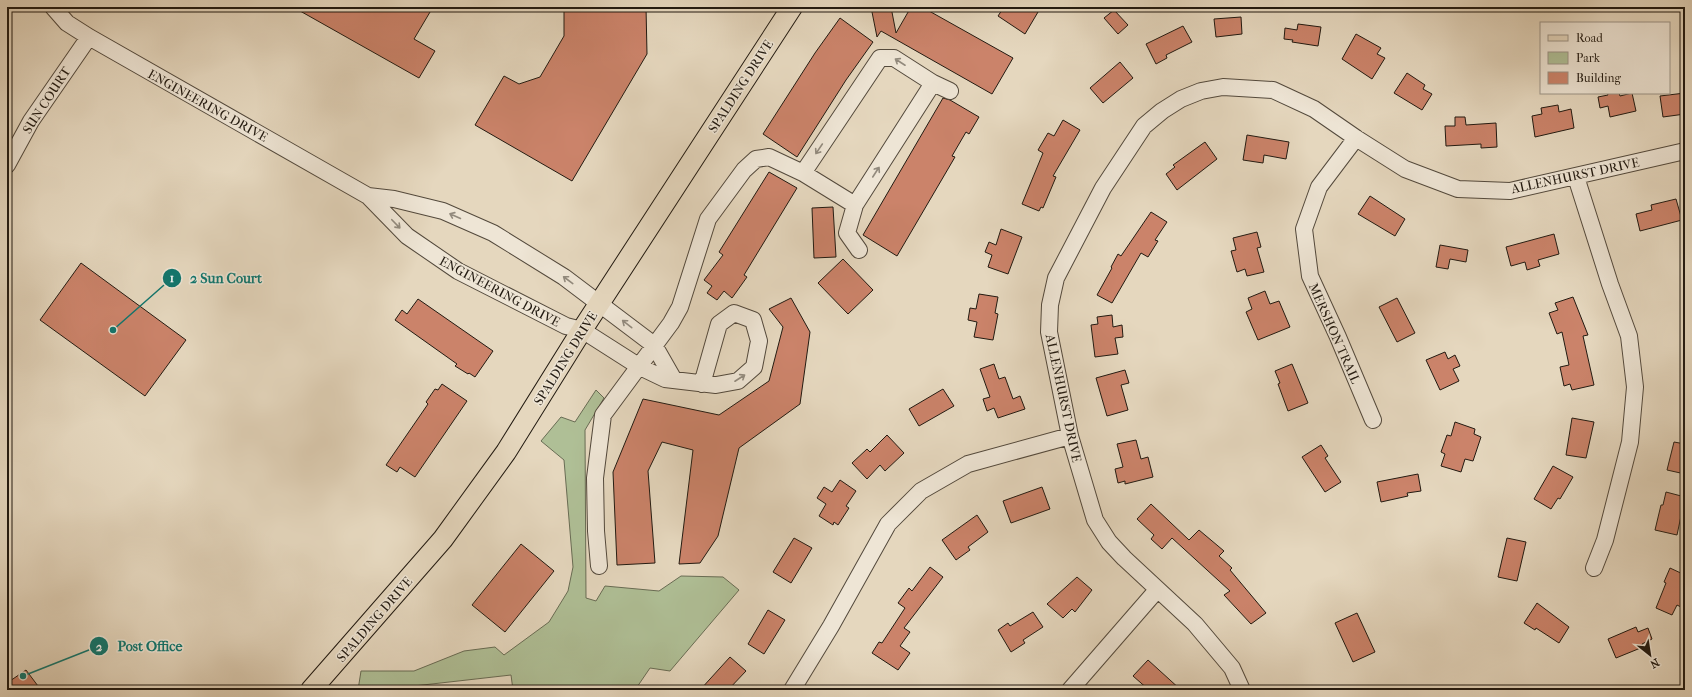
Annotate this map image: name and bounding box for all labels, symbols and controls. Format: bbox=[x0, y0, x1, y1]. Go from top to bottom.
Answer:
legend bbox=[1540, 22, 1670, 94]
text: Road bbox=[1576, 31, 1603, 45]
street label: SPALDING DRIVE bbox=[705, 37, 776, 135]
text: Park bbox=[1576, 51, 1601, 65]
one-way arrow bbox=[895, 58, 906, 66]
street label: SUN COURT bbox=[19, 64, 74, 136]
street label: ENGINEERING DRIVE bbox=[145, 66, 270, 145]
text: Building bbox=[1576, 71, 1621, 85]
one-way arrow bbox=[815, 143, 824, 154]
street label: ALLENHURST DRIVE bbox=[1509, 155, 1641, 197]
one-way arrow bbox=[872, 167, 880, 178]
one-way arrow bbox=[449, 212, 461, 220]
one-way arrow bbox=[391, 219, 401, 229]
street label: ENGINEERING DRIVE bbox=[437, 253, 563, 330]
callout: 2 Sun Court bbox=[162, 265, 270, 291]
text: 2 Sun Court bbox=[190, 270, 263, 287]
text: 1 bbox=[170, 271, 174, 285]
one-way arrow bbox=[562, 276, 573, 284]
street label: MERSHON TRAIL bbox=[1306, 281, 1364, 386]
street label: SPALDING DRIVE bbox=[531, 309, 600, 408]
one-way arrow bbox=[622, 319, 633, 328]
street label: ALLENHURST DRIVE bbox=[1042, 332, 1084, 464]
one-way arrow bbox=[734, 374, 746, 382]
street label: SPALDING DRIVE bbox=[333, 574, 415, 665]
callout: Post Office bbox=[89, 633, 190, 659]
north arrow bbox=[1630, 635, 1670, 675]
text: Post Office bbox=[118, 638, 182, 655]
text: 2 bbox=[96, 640, 103, 654]
text: N bbox=[1647, 656, 1662, 671]

